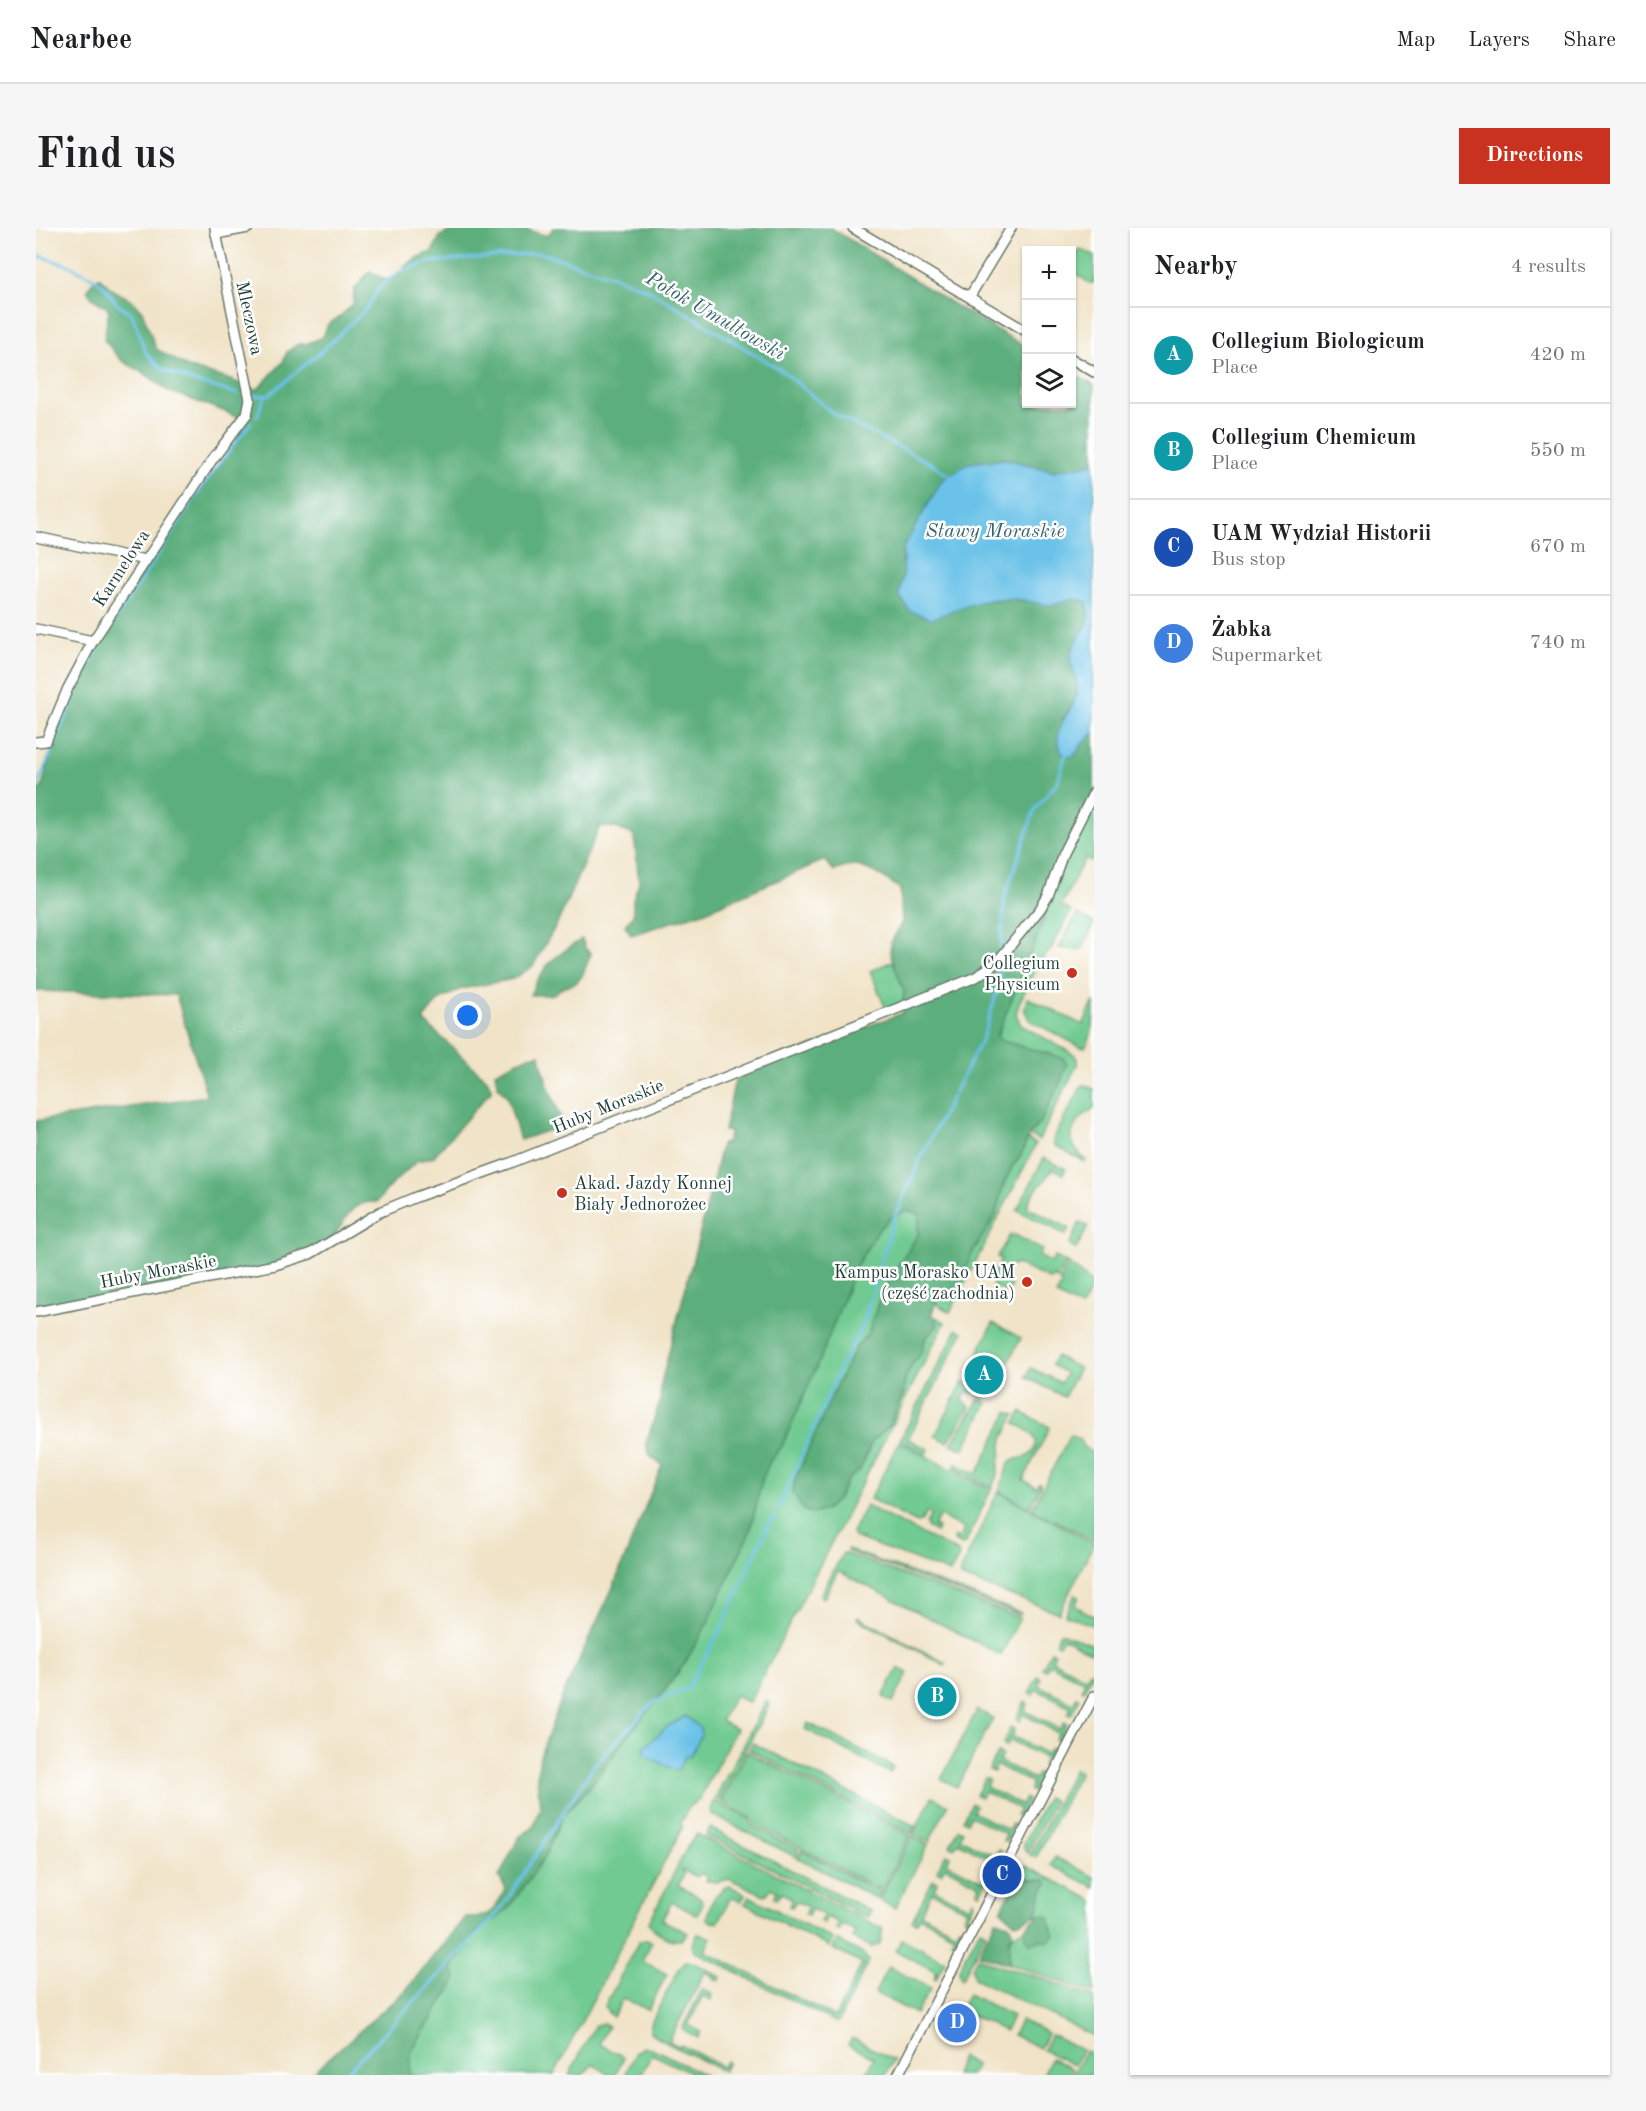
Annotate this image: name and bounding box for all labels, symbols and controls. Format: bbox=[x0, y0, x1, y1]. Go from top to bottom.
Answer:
text: Nearbee bbox=[30, 27, 132, 55]
text: Map bbox=[1396, 30, 1435, 51]
text: Layers bbox=[1468, 30, 1530, 51]
text: Share bbox=[1563, 30, 1616, 51]
button: Directions bbox=[1459, 128, 1610, 184]
text: Find us bbox=[36, 135, 175, 177]
map controls bbox=[1022, 246, 1076, 408]
button: + bbox=[1022, 246, 1076, 300]
text: Nearby bbox=[1154, 254, 1238, 280]
text: 4 results bbox=[1511, 257, 1586, 277]
water label: Potok Umultowski bbox=[641, 268, 788, 365]
street label: Mleczowa bbox=[232, 280, 266, 357]
button: − bbox=[1022, 300, 1076, 354]
text: Collegium Biologicum bbox=[1211, 331, 1425, 353]
text: A bbox=[1166, 345, 1181, 365]
text: 420 m bbox=[1530, 345, 1586, 365]
button: layers bbox=[1022, 354, 1076, 408]
text: Place bbox=[1211, 358, 1258, 378]
text: Collegium Chemicum bbox=[1211, 427, 1416, 449]
text: B bbox=[1166, 441, 1181, 461]
text: 550 m bbox=[1530, 441, 1586, 461]
text: Place bbox=[1211, 454, 1258, 474]
water label: Stawy Moraskie bbox=[925, 522, 1065, 542]
text: UAM Wydział Historii bbox=[1211, 523, 1431, 545]
street label: Karmelowa bbox=[90, 527, 153, 610]
text: C bbox=[1167, 537, 1180, 557]
text: 670 m bbox=[1530, 537, 1586, 557]
text: Bus stop bbox=[1211, 550, 1286, 570]
text: Żabka bbox=[1211, 619, 1272, 641]
text: D bbox=[1166, 633, 1181, 653]
text: 740 m bbox=[1530, 633, 1586, 653]
text: Supermarket bbox=[1211, 646, 1322, 666]
place label: Collegium Physicum bbox=[983, 955, 1060, 994]
marker: Collegium Physicum bbox=[1065, 966, 1079, 980]
your location bbox=[453, 1001, 482, 1030]
street label: Huby Moraskie bbox=[550, 1076, 667, 1137]
place label: Akad. Jazdy Konnej Biały Jednorożec bbox=[574, 1175, 732, 1214]
marker: Akad. Jazdy Konnej Biały Jednorożec bbox=[555, 1186, 569, 1200]
street label: Huby Moraskie bbox=[98, 1252, 218, 1292]
place label: Kampus Morasko UAM (część zachodnia) bbox=[834, 1264, 1015, 1303]
marker: Kampus Morasko UAM (część zachodnia) bbox=[1020, 1275, 1034, 1289]
pin: A bbox=[964, 1352, 1004, 1398]
pin: B bbox=[918, 1674, 956, 1720]
pin: C bbox=[982, 1852, 1022, 1898]
pin: D bbox=[938, 2000, 976, 2046]

